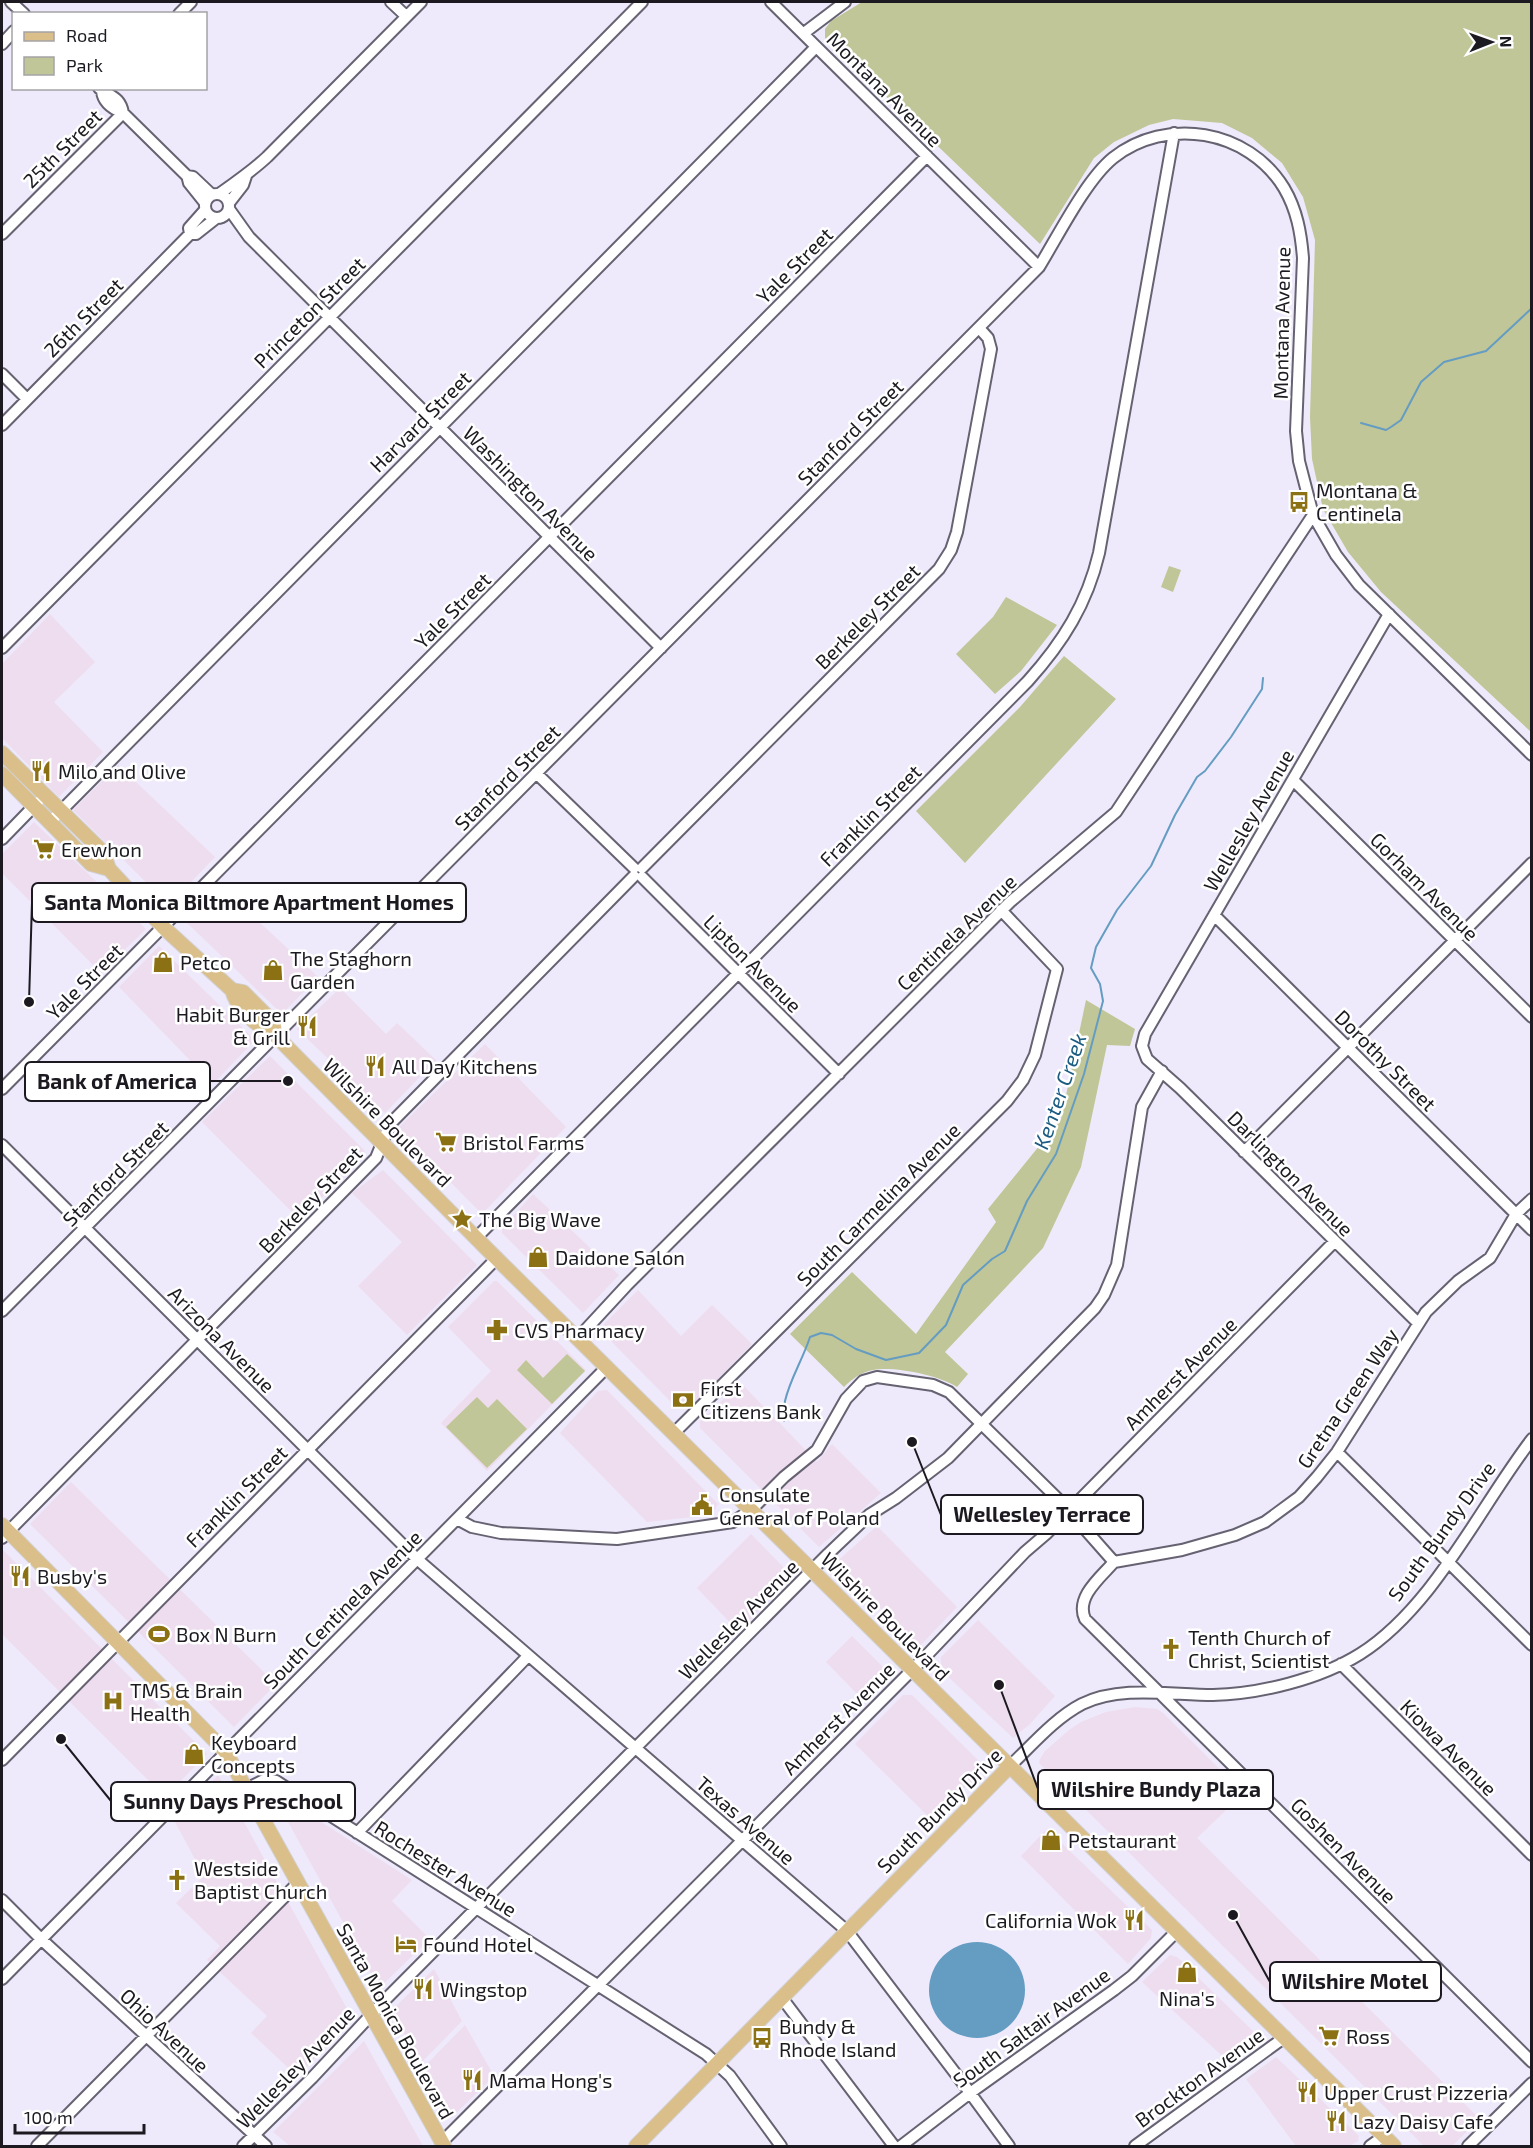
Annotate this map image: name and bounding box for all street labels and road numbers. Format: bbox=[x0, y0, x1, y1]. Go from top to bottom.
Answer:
street label: Montana Avenue bbox=[823, 27, 947, 151]
street label: 25th Street bbox=[18, 103, 107, 192]
street label: Yale Street bbox=[751, 222, 837, 308]
street label: Montana Avenue bbox=[1268, 246, 1294, 400]
street label: Princeton Street bbox=[248, 251, 370, 373]
street label: 26th Street bbox=[38, 272, 128, 362]
street label: Harvard Street bbox=[364, 365, 476, 477]
street label: Stanford Street bbox=[792, 374, 908, 490]
street label: Washington Avenue bbox=[459, 421, 603, 565]
street label: Berkeley Street bbox=[810, 558, 925, 673]
street label: Yale Street bbox=[409, 567, 495, 653]
street label: Stanford Street bbox=[449, 719, 565, 835]
street label: Wellesley Avenue bbox=[1198, 745, 1298, 895]
street label: Franklin Street bbox=[814, 759, 926, 871]
street label: Gorham Avenue bbox=[1366, 827, 1484, 945]
street label: Centinela Avenue bbox=[891, 869, 1021, 995]
street label: Lipton Avenue bbox=[699, 909, 807, 1017]
street label: Yale Street bbox=[41, 938, 127, 1024]
street label: Dorothy Street bbox=[1330, 1004, 1442, 1116]
street label: Wilshire Boulevard bbox=[319, 1053, 457, 1191]
street label: Darlington Avenue bbox=[1223, 1105, 1359, 1241]
street label: Stanford Street bbox=[57, 1115, 173, 1231]
street label: South Carmelina Avenue bbox=[791, 1117, 965, 1291]
street label: Berkeley Street bbox=[253, 1141, 367, 1257]
street label: Arizona Avenue bbox=[164, 1281, 280, 1397]
street label: Amherst Avenue bbox=[1119, 1312, 1241, 1434]
street label: Gretna Green Way bbox=[1291, 1323, 1403, 1473]
street label: Franklin Street bbox=[180, 1440, 292, 1552]
street label: South Bundy Drive bbox=[1382, 1457, 1500, 1605]
street label: South Centinela Avenue bbox=[258, 1525, 426, 1693]
street label: Wilshire Boulevard bbox=[817, 1547, 955, 1685]
street label: Wellesley Avenue bbox=[673, 1554, 803, 1684]
street label: Amherst Avenue bbox=[777, 1657, 899, 1779]
street label: Kiowa Avenue bbox=[1396, 1694, 1502, 1800]
street label: South Bundy Drive bbox=[872, 1743, 1006, 1877]
street label: Texas Avenue bbox=[692, 1771, 800, 1869]
street label: Goshen Avenue bbox=[1286, 1792, 1402, 1908]
street label: Rochester Avenue bbox=[371, 1815, 521, 1921]
street label: Santa Monica Boulevard bbox=[332, 1919, 460, 2123]
street label: South Saltair Avenue bbox=[948, 1962, 1114, 2092]
street label: Ohio Avenue bbox=[116, 1983, 214, 2077]
street label: Wellesley Avenue bbox=[231, 2001, 359, 2133]
street label: Brockton Avenue bbox=[1130, 2022, 1268, 2132]

